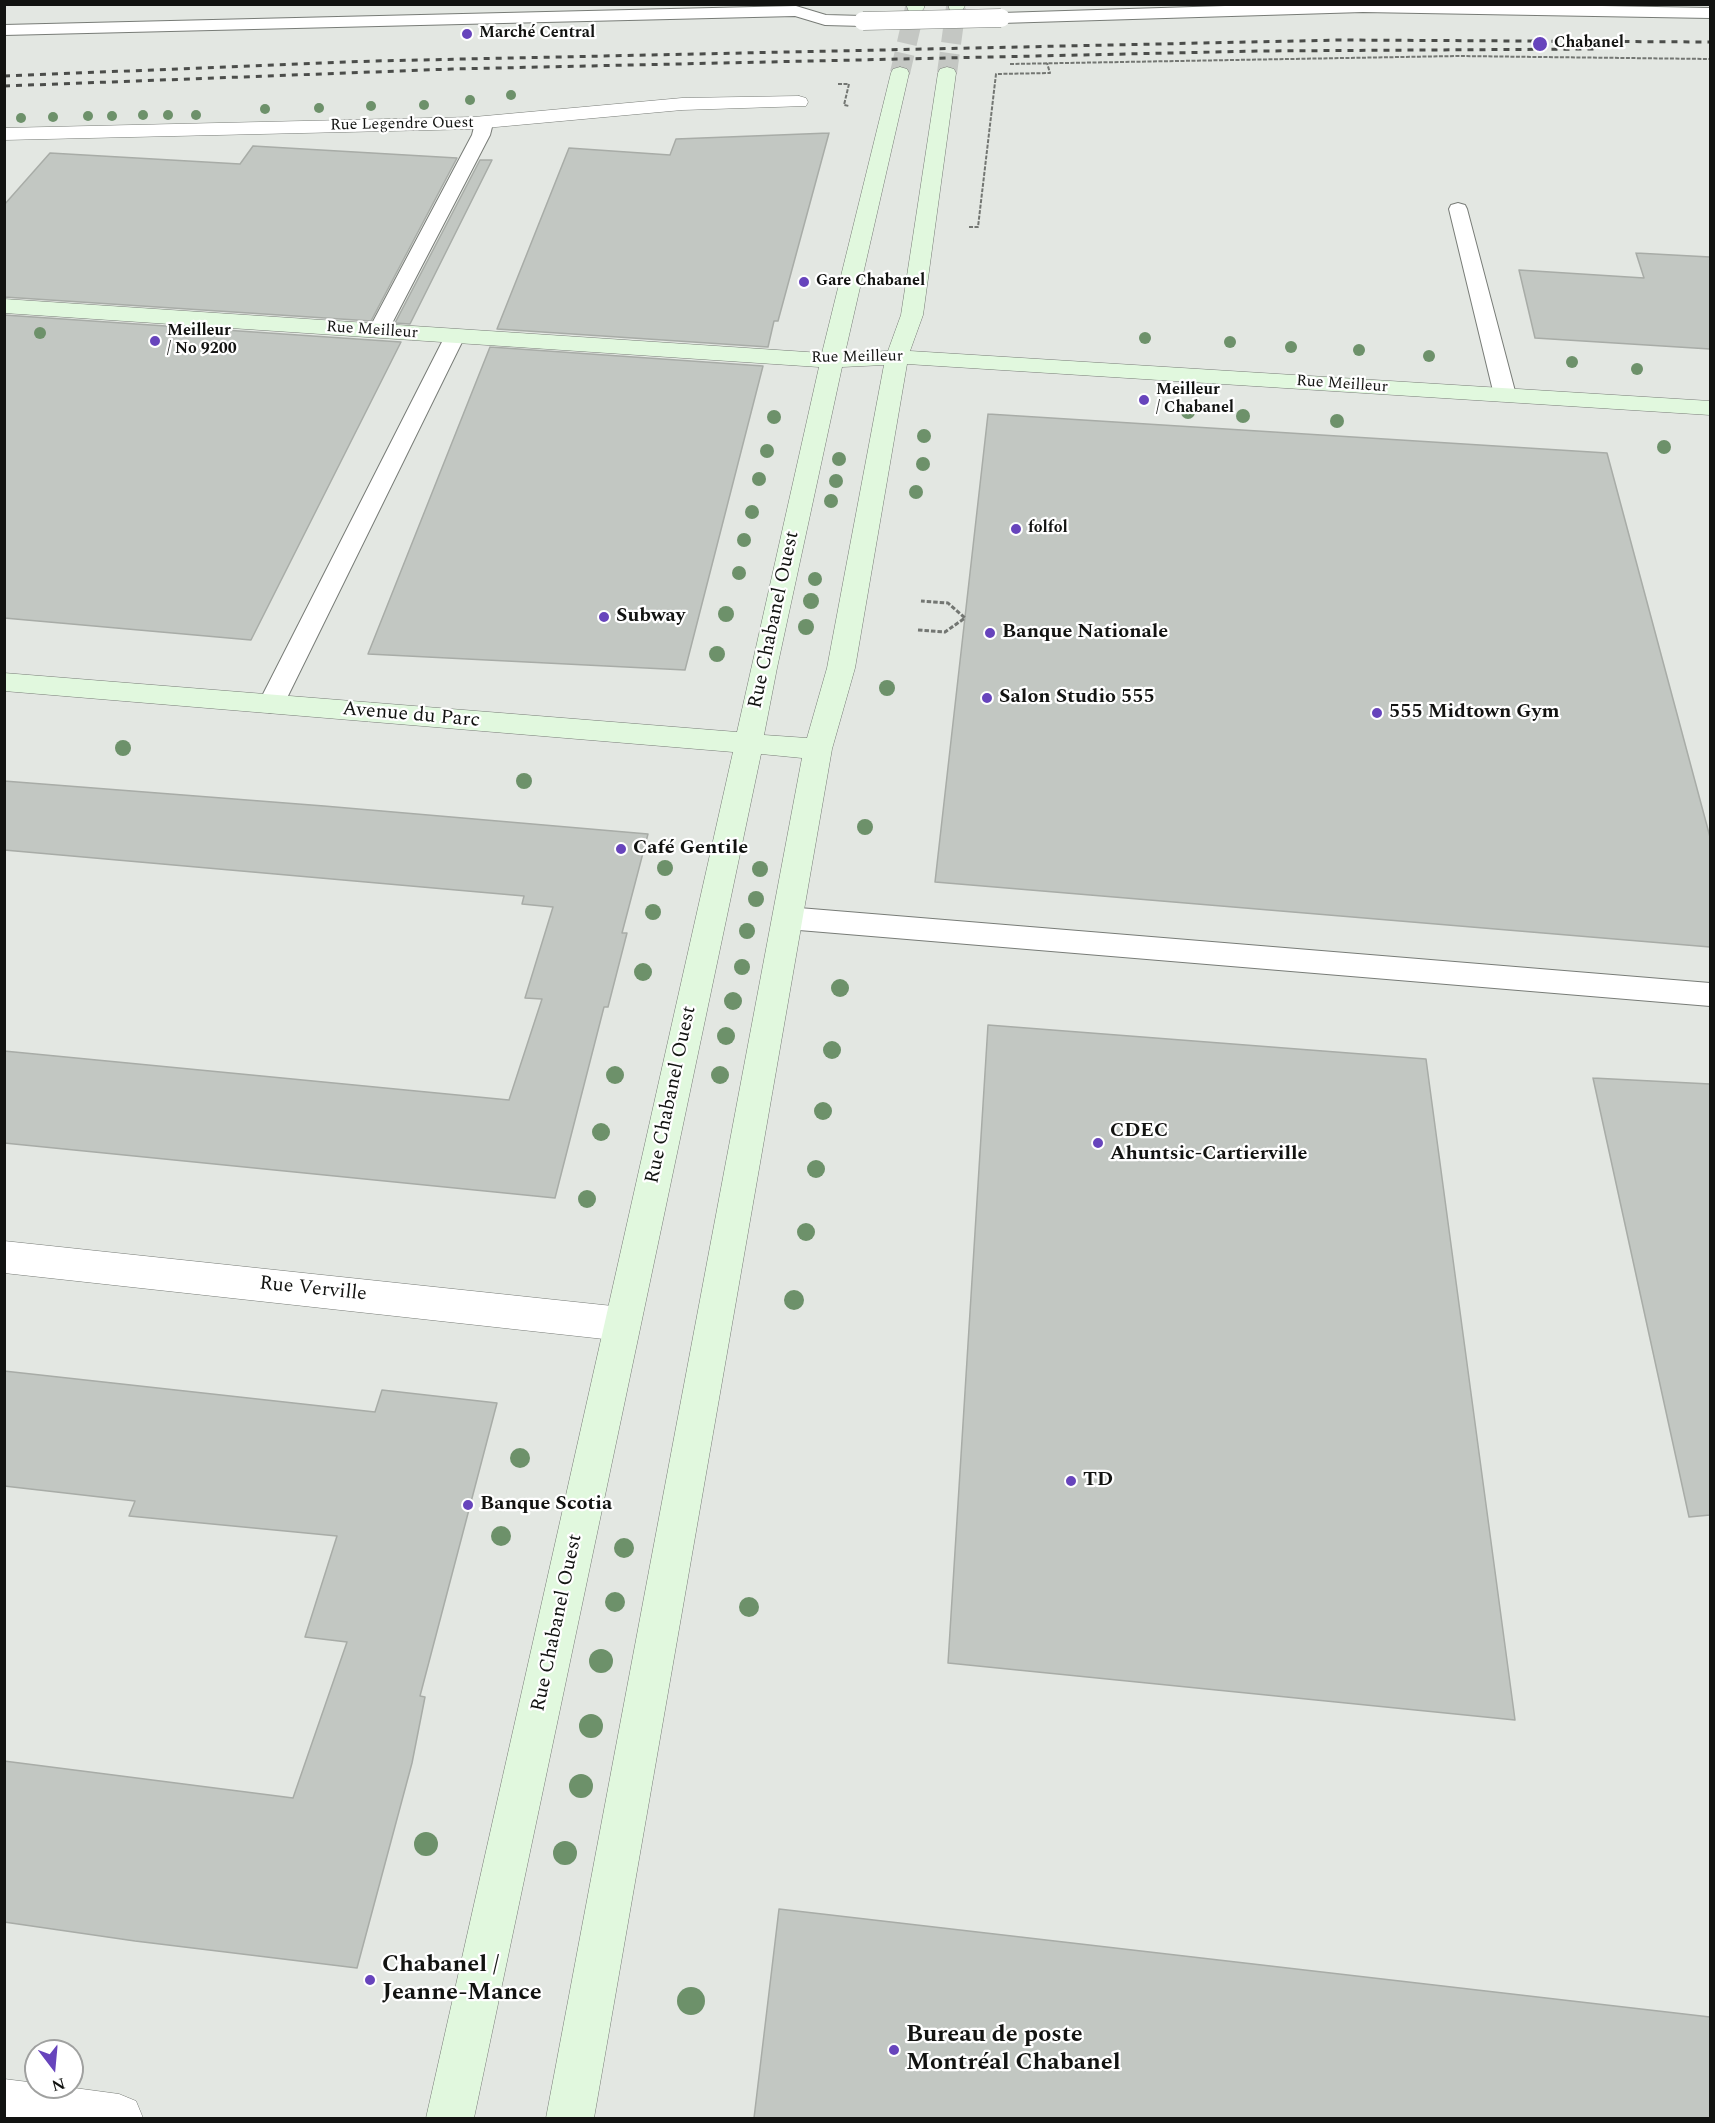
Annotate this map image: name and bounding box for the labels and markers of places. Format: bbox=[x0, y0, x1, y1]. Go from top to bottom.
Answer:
place label: Marché Central bbox=[479, 24, 595, 44]
marker: Marché Central bbox=[460, 27, 474, 41]
place label: Chabanel bbox=[1554, 34, 1624, 54]
marker: Chabanel bbox=[1531, 35, 1549, 53]
place label: Gare Chabanel bbox=[816, 272, 925, 292]
marker: Gare Chabanel bbox=[797, 275, 811, 289]
place label: Meilleur / No 9200 bbox=[167, 322, 237, 360]
marker: Meilleur / No 9200 bbox=[148, 334, 162, 348]
place label: Meilleur / Chabanel bbox=[1156, 381, 1234, 419]
marker: Meilleur / Chabanel bbox=[1137, 393, 1151, 407]
place label: folfol bbox=[1028, 519, 1068, 539]
marker: folfol bbox=[1009, 522, 1023, 536]
place label: Subway bbox=[616, 605, 685, 629]
marker: Subway bbox=[597, 610, 611, 624]
place label: Banque Nationale bbox=[1002, 621, 1168, 645]
marker: Banque Nationale bbox=[983, 626, 997, 640]
place label: Salon Studio 555 bbox=[999, 686, 1155, 710]
marker: Salon Studio 555 bbox=[980, 691, 994, 705]
place label: 555 Midtown Gym bbox=[1389, 701, 1560, 725]
marker: 555 Midtown Gym bbox=[1370, 706, 1384, 720]
place label: Café Gentile bbox=[633, 837, 748, 861]
marker: Café Gentile bbox=[614, 842, 628, 856]
place label: CDEC Ahuntsic-Cartierville bbox=[1110, 1120, 1307, 1167]
marker: CDEC Ahuntsic-Cartierville bbox=[1091, 1136, 1105, 1150]
place label: TD bbox=[1083, 1469, 1113, 1493]
marker: TD bbox=[1064, 1474, 1078, 1488]
place label: Banque Scotia bbox=[480, 1493, 612, 1517]
marker: Banque Scotia bbox=[461, 1498, 475, 1512]
place label: Chabanel / Jeanne-Mance bbox=[382, 1952, 542, 2008]
marker: Chabanel / Jeanne-Mance bbox=[363, 1973, 377, 1987]
place label: Bureau de poste Montréal Chabanel bbox=[906, 2022, 1121, 2078]
marker: Bureau de poste Montréal Chabanel bbox=[887, 2043, 901, 2057]

